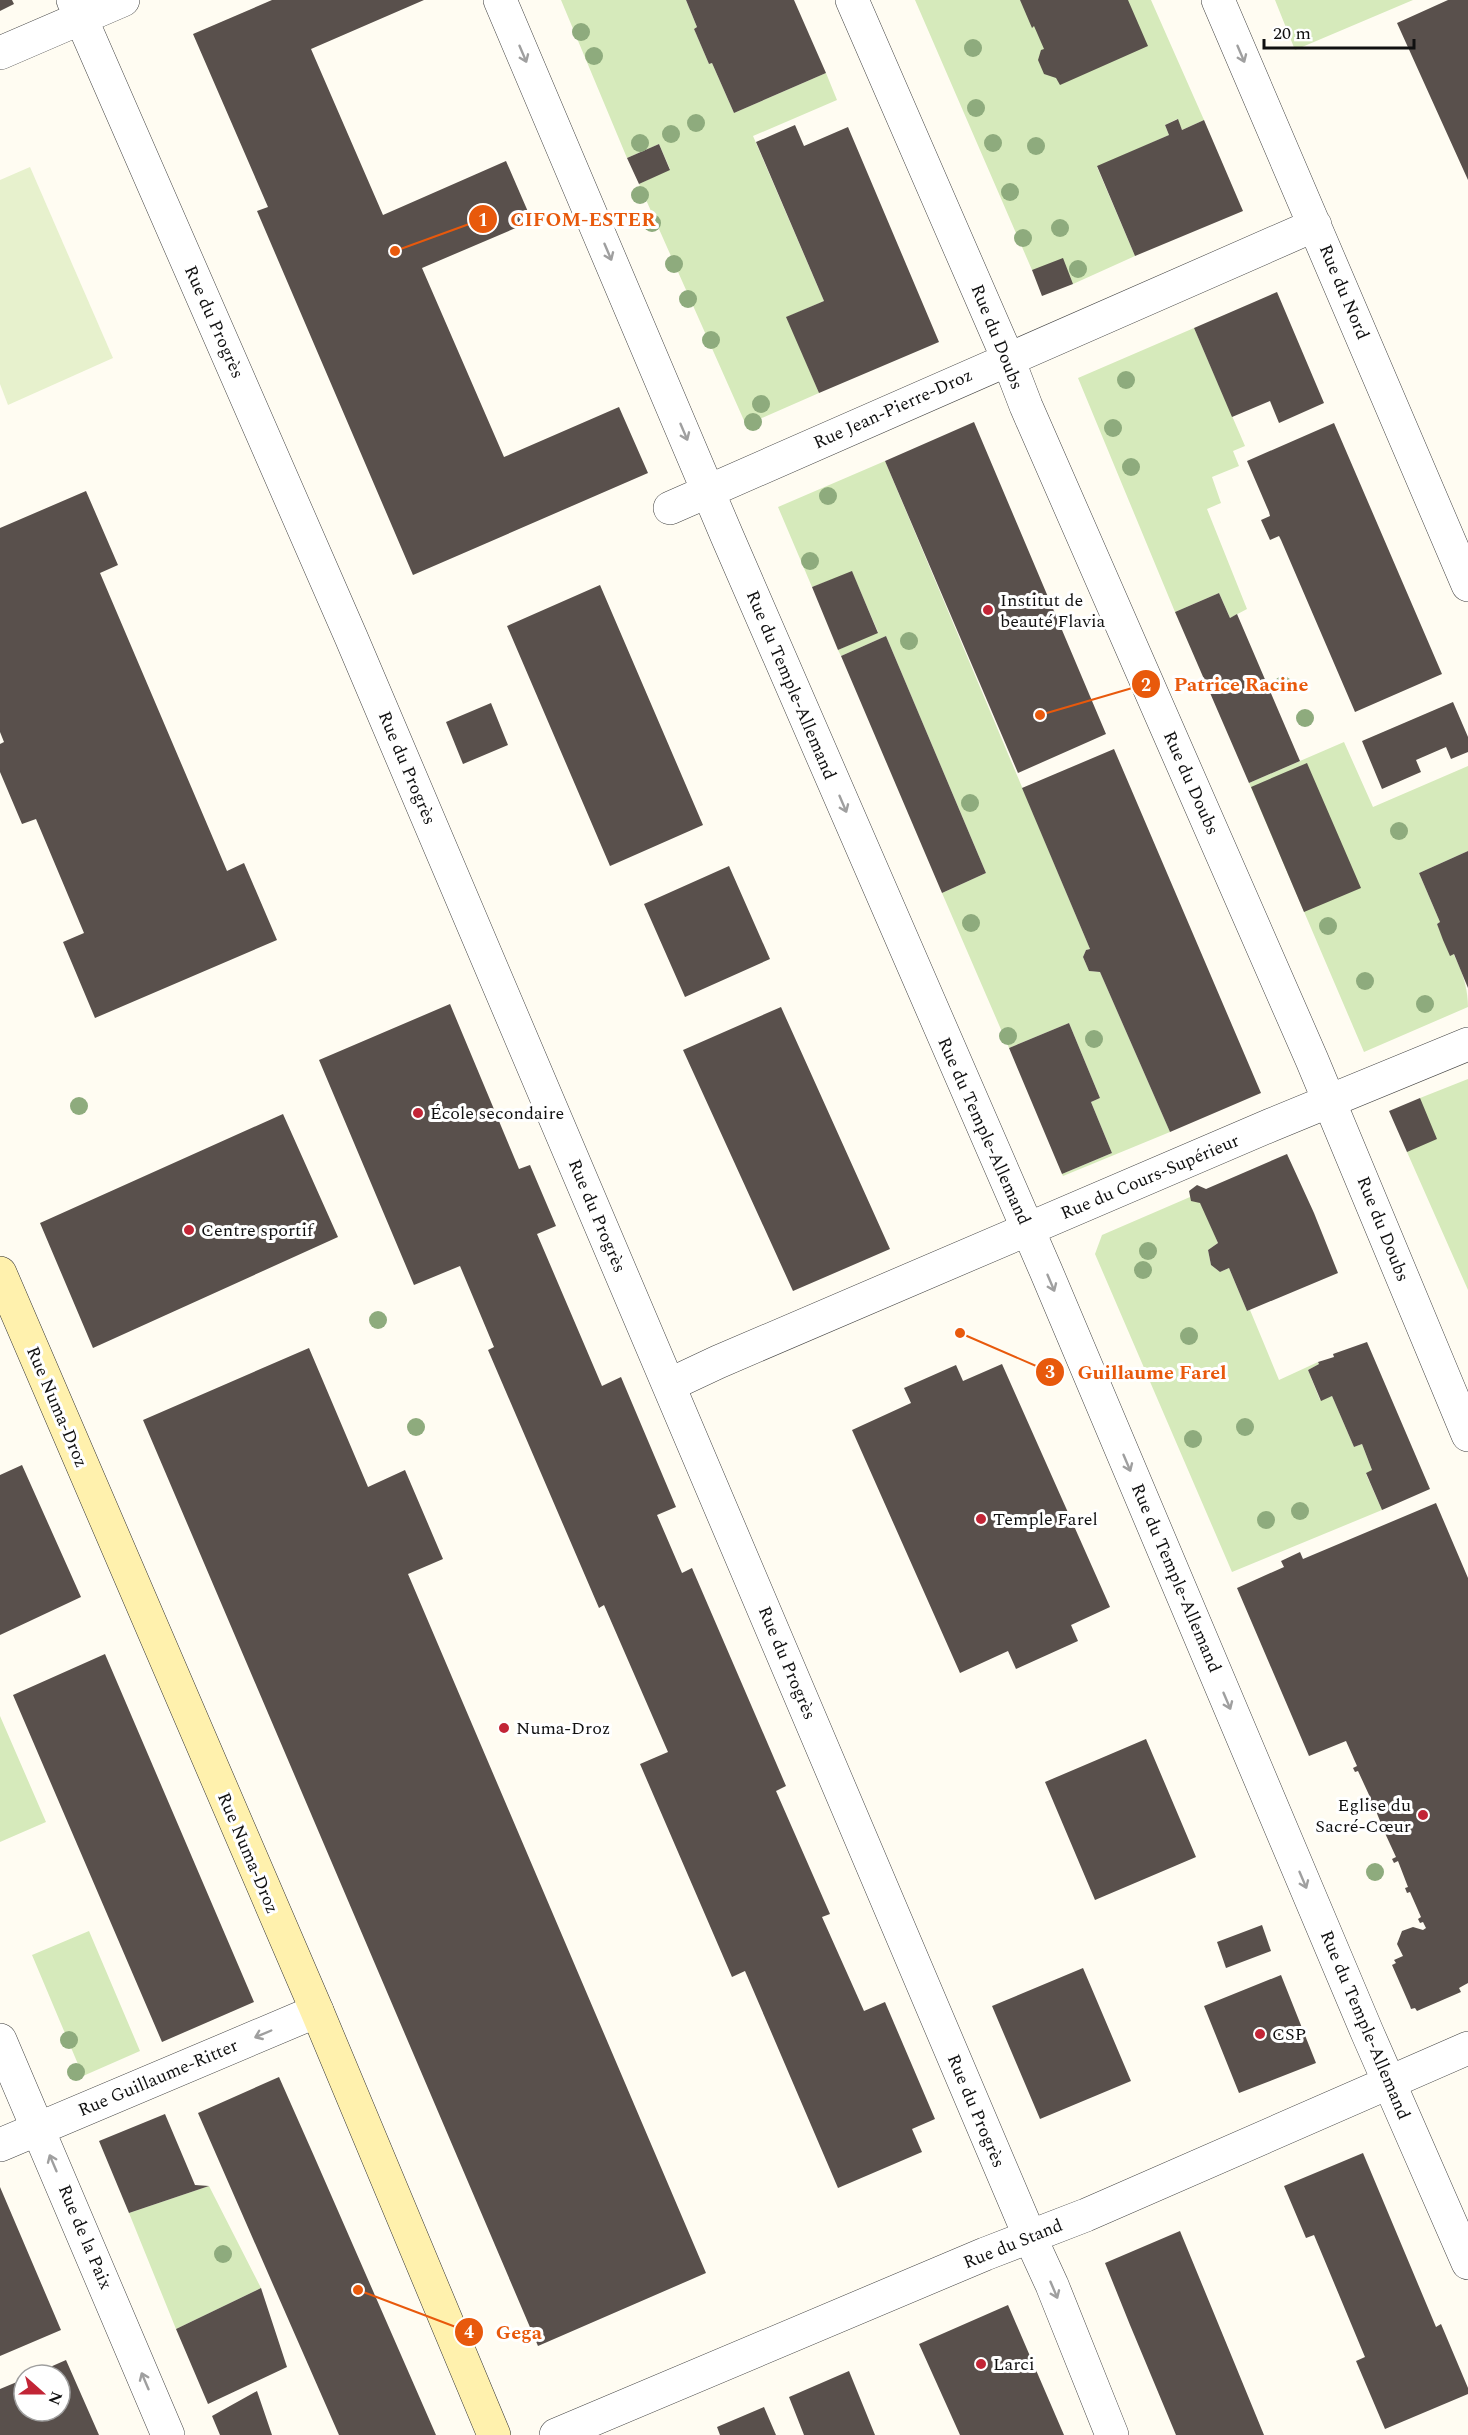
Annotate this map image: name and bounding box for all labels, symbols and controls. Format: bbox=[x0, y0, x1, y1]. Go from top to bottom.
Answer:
scale bar bbox=[1264, 12, 1414, 50]
text: 20 m bbox=[1273, 20, 1311, 47]
one-way arrow bbox=[518, 44, 529, 62]
one-way arrow bbox=[1236, 44, 1247, 62]
callout: CIFOM-ESTER bbox=[468, 200, 667, 238]
text: CIFOM-ESTER bbox=[510, 205, 656, 235]
text: 1 bbox=[478, 207, 488, 234]
street label: Rue du Nord bbox=[1312, 240, 1376, 344]
one-way arrow bbox=[603, 243, 614, 261]
street label: Rue du Progrès bbox=[177, 261, 251, 383]
street label: Rue du Doubs bbox=[964, 280, 1030, 394]
street label: Rue Jean-Pierre-Droz bbox=[809, 362, 977, 456]
one-way arrow bbox=[679, 422, 690, 440]
street label: Rue du Temple-Allemand bbox=[739, 586, 843, 784]
place label: Institut de beauté Flavia bbox=[1000, 587, 1106, 635]
marker: Institut de beauté Flavia bbox=[981, 603, 995, 617]
callout: Patrice Racine bbox=[1131, 665, 1320, 703]
text: Patrice Racine bbox=[1174, 670, 1308, 700]
text: 2 bbox=[1141, 672, 1151, 699]
street label: Rue du Progrès bbox=[371, 707, 443, 829]
street label: Rue du Doubs bbox=[1156, 727, 1226, 839]
one-way arrow bbox=[838, 795, 849, 813]
street label: Rue du Temple-Allemand bbox=[930, 1033, 1038, 1229]
place label: École secondaire bbox=[430, 1100, 564, 1127]
marker: École secondaire bbox=[411, 1106, 425, 1120]
street label: Rue du Cours-Supérieur bbox=[1056, 1127, 1244, 1227]
street label: Rue du Progrès bbox=[561, 1155, 633, 1277]
street label: Rue du Doubs bbox=[1350, 1172, 1416, 1286]
place label: Centre sportif bbox=[201, 1217, 315, 1244]
marker: Centre sportif bbox=[182, 1223, 196, 1237]
one-way arrow bbox=[1046, 1273, 1057, 1292]
street label: Rue Numa-Droz bbox=[19, 1342, 95, 1472]
callout: Guillaume Farel bbox=[1035, 1353, 1238, 1391]
text: Guillaume Farel bbox=[1077, 1358, 1227, 1388]
text: 3 bbox=[1045, 1359, 1055, 1386]
one-way arrow bbox=[1122, 1453, 1133, 1472]
street label: Rue du Temple-Allemand bbox=[1124, 1479, 1228, 1677]
place label: Temple Farel bbox=[993, 1506, 1098, 1533]
marker: Temple Farel bbox=[974, 1512, 988, 1526]
street label: Rue du Progrès bbox=[751, 1602, 823, 1724]
one-way arrow bbox=[1222, 1691, 1233, 1709]
place label: Numa-Droz bbox=[516, 1715, 610, 1742]
marker: Numa-Droz bbox=[497, 1721, 511, 1735]
street label: Rue Numa-Droz bbox=[210, 1788, 286, 1918]
place label: Eglise du Sacré-Cœur bbox=[1315, 1792, 1411, 1840]
marker: Eglise du Sacré-Cœur bbox=[1416, 1808, 1430, 1822]
one-way arrow bbox=[1298, 1871, 1309, 1889]
street label: Rue du Temple-Allemand bbox=[1313, 1926, 1417, 2124]
place label: CSP bbox=[1272, 2021, 1306, 2048]
marker: CSP bbox=[1253, 2027, 1267, 2041]
one-way arrow bbox=[254, 2029, 273, 2040]
street label: Rue Guillaume-Ritter bbox=[74, 2032, 242, 2124]
street label: Rue du Progrès bbox=[940, 2050, 1012, 2172]
one-way arrow bbox=[47, 2154, 58, 2173]
street label: Rue de la Paix bbox=[51, 2180, 119, 2294]
street label: Rue du Stand bbox=[959, 2212, 1067, 2276]
one-way arrow bbox=[1049, 2280, 1060, 2299]
callout: Gega bbox=[454, 2313, 554, 2351]
text: Gega bbox=[496, 2318, 543, 2348]
text: 4 bbox=[464, 2319, 474, 2346]
place label: Larci bbox=[993, 2351, 1035, 2378]
marker: Larci bbox=[974, 2357, 988, 2371]
north arrow bbox=[12, 2363, 72, 2423]
one-way arrow bbox=[139, 2372, 150, 2391]
text: N bbox=[42, 2388, 69, 2408]

